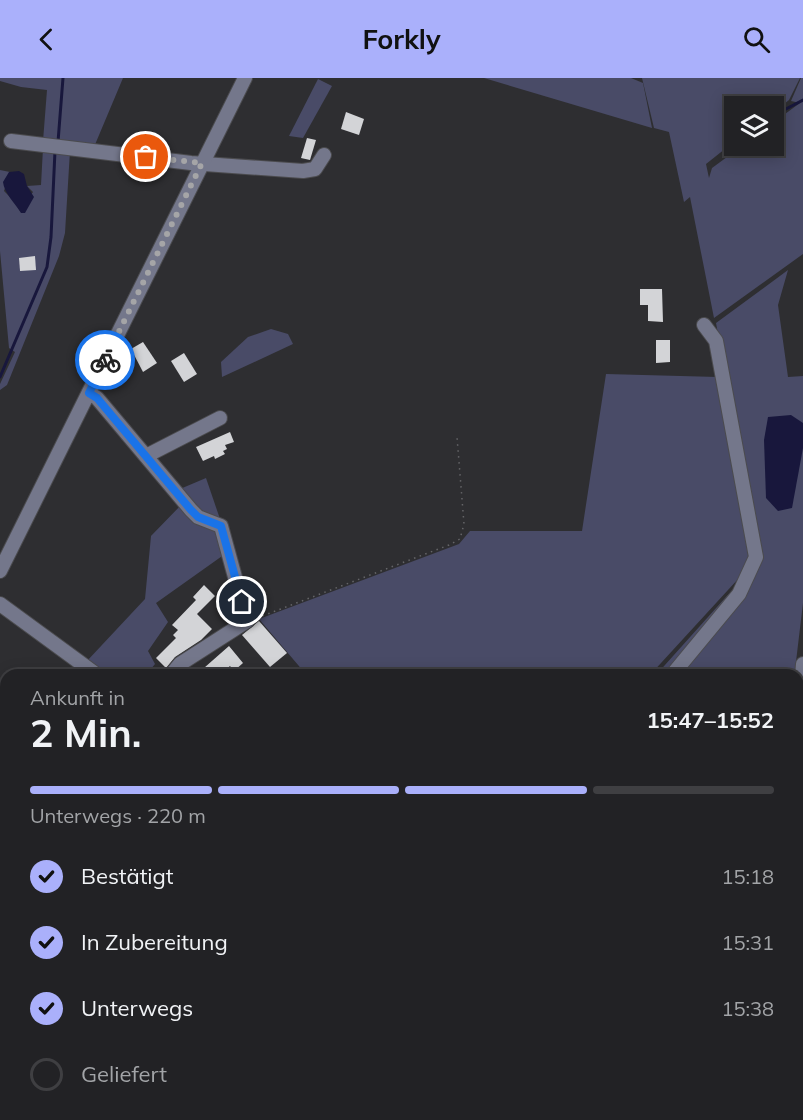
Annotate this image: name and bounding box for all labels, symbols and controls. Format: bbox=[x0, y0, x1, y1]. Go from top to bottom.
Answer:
text: Forkly bbox=[362, 22, 441, 56]
icon: back bbox=[30, 23, 63, 56]
icon: search bbox=[740, 23, 773, 56]
map controls bbox=[724, 96, 784, 156]
button: layers bbox=[724, 96, 784, 156]
pin bbox=[120, 131, 171, 182]
icon: bag bbox=[129, 140, 162, 173]
courier bbox=[75, 330, 135, 390]
icon: bike bbox=[89, 344, 122, 377]
pin bbox=[216, 576, 267, 627]
icon: home bbox=[225, 585, 258, 618]
text: Ankunft in bbox=[30, 685, 125, 710]
text: 15:47–15:52 bbox=[646, 706, 774, 734]
text: 2 Min. bbox=[30, 708, 141, 757]
text: Unterwegs · 220 m bbox=[30, 803, 206, 828]
icon: check bbox=[30, 860, 63, 893]
text: Bestätigt bbox=[81, 862, 174, 890]
text: 15:18 bbox=[721, 864, 774, 889]
icon: check bbox=[30, 926, 63, 959]
text: In Zubereitung bbox=[81, 928, 228, 956]
text: 15:31 bbox=[721, 930, 774, 955]
icon: check bbox=[30, 992, 63, 1025]
text: Unterwegs bbox=[81, 994, 193, 1022]
text: 15:38 bbox=[721, 996, 774, 1021]
text: Geliefert bbox=[81, 1060, 167, 1088]

